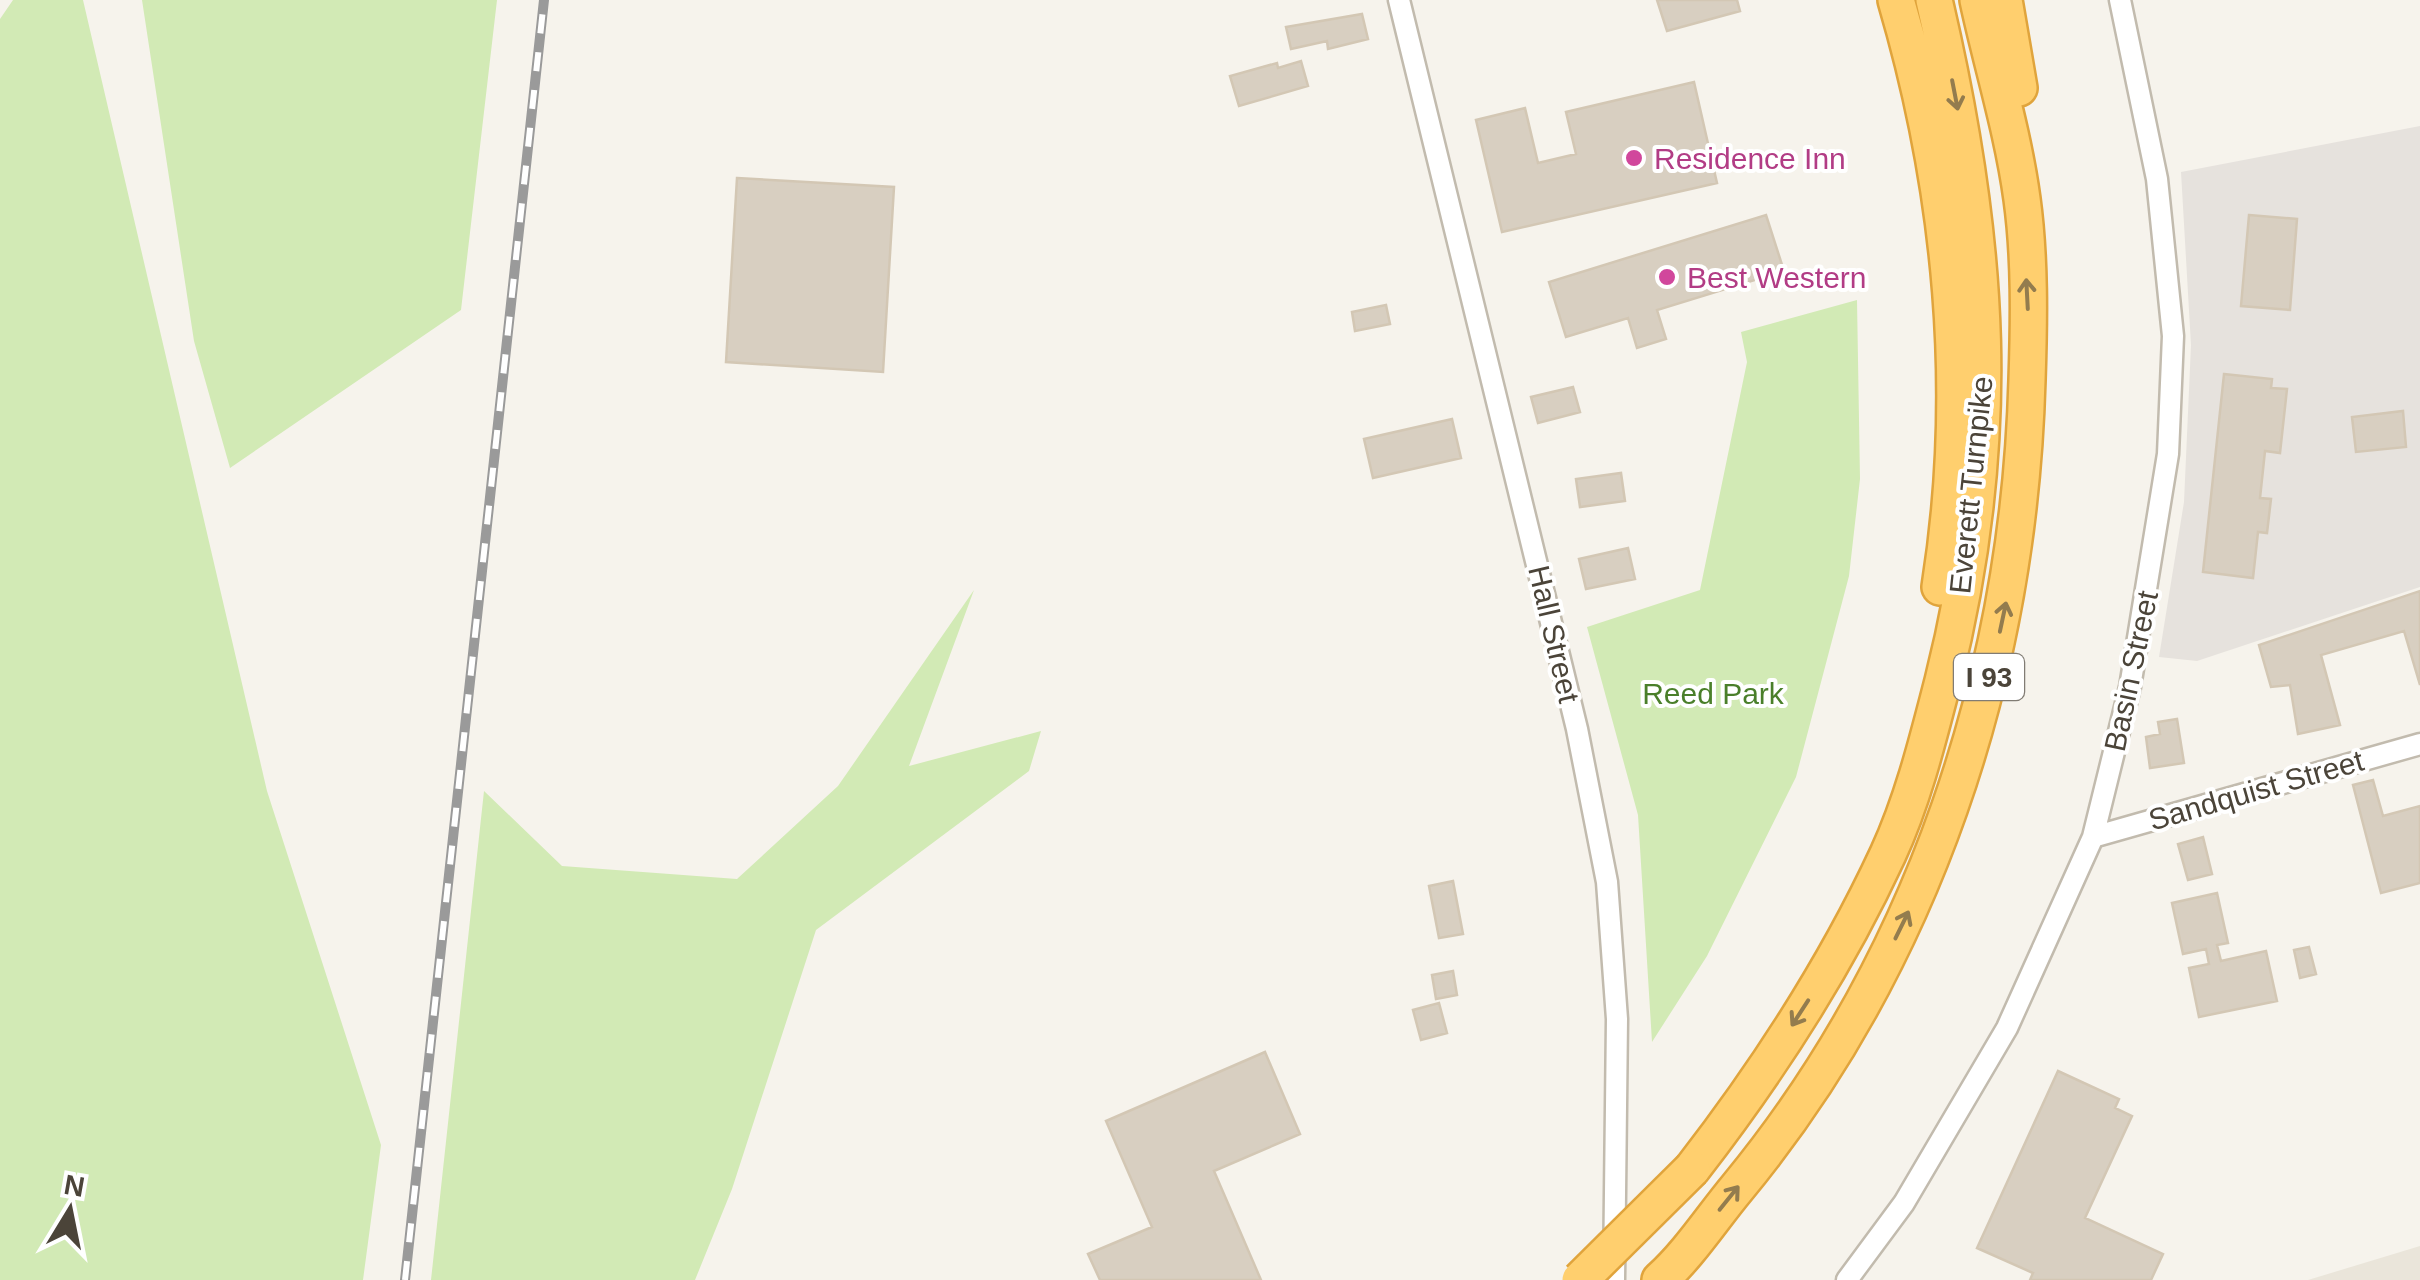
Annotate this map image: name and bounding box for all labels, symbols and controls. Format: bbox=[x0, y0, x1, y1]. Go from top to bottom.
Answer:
one-way arrow bbox=[1947, 78, 1966, 110]
place label: Residence Inn bbox=[1654, 142, 1846, 175]
marker: Residence Inn bbox=[1623, 147, 1645, 169]
place label: Best Western bbox=[1687, 261, 1867, 294]
marker: Best Western bbox=[1656, 266, 1678, 288]
one-way arrow bbox=[2017, 278, 2036, 310]
street label: Everett Turnpike bbox=[1943, 375, 1999, 595]
street label: Hall Street bbox=[1522, 562, 1586, 707]
street label: Basin Street bbox=[2098, 587, 2164, 754]
one-way arrow bbox=[1995, 602, 2013, 634]
road number: I 93 bbox=[1954, 654, 2024, 700]
park label: Reed Park bbox=[1642, 677, 1785, 710]
street label: Sandquist Street bbox=[2145, 743, 2368, 836]
one-way arrow bbox=[1893, 911, 1912, 941]
one-way arrow bbox=[1790, 998, 1811, 1027]
north arrow bbox=[20, 1160, 120, 1260]
text: N bbox=[62, 1169, 87, 1203]
one-way arrow bbox=[1717, 1186, 1739, 1212]

